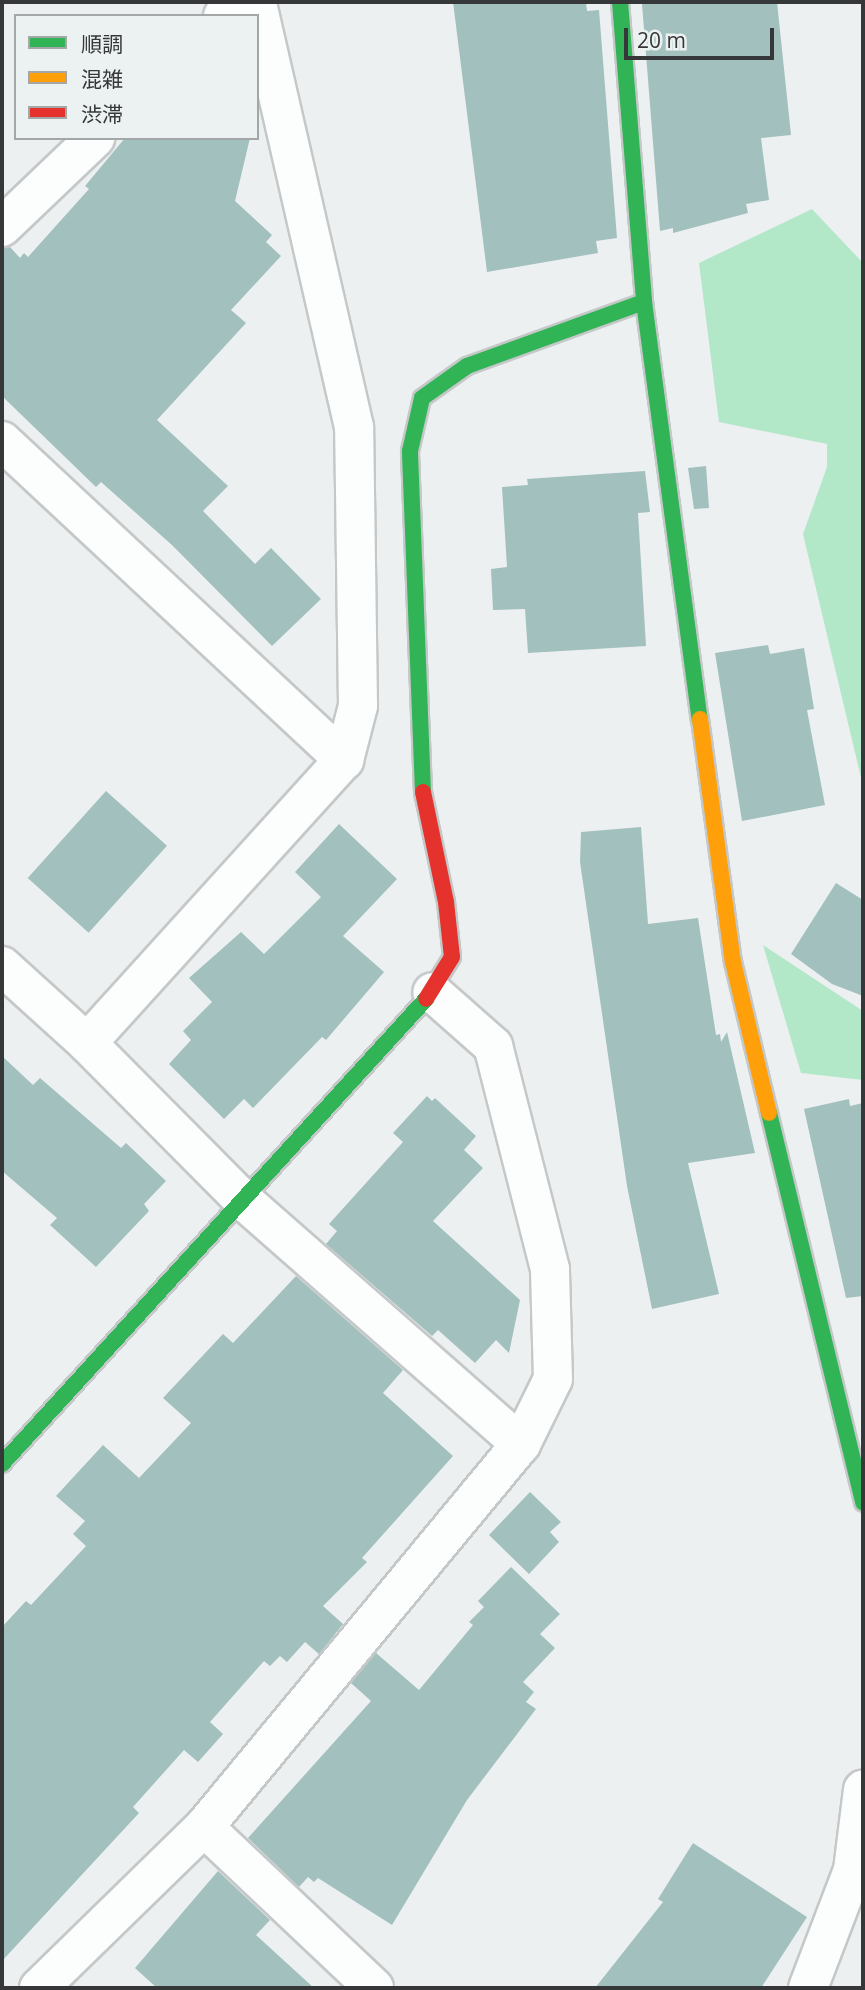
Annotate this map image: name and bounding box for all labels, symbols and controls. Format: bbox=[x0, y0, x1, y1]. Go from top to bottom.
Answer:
legend bbox=[14, 14, 259, 140]
scale bar bbox=[627, 14, 778, 58]
text: 20 m bbox=[637, 26, 686, 54]
text: 順調 bbox=[81, 30, 123, 58]
text: 混雑 bbox=[81, 65, 123, 93]
text: 渋滞 bbox=[81, 100, 123, 128]

